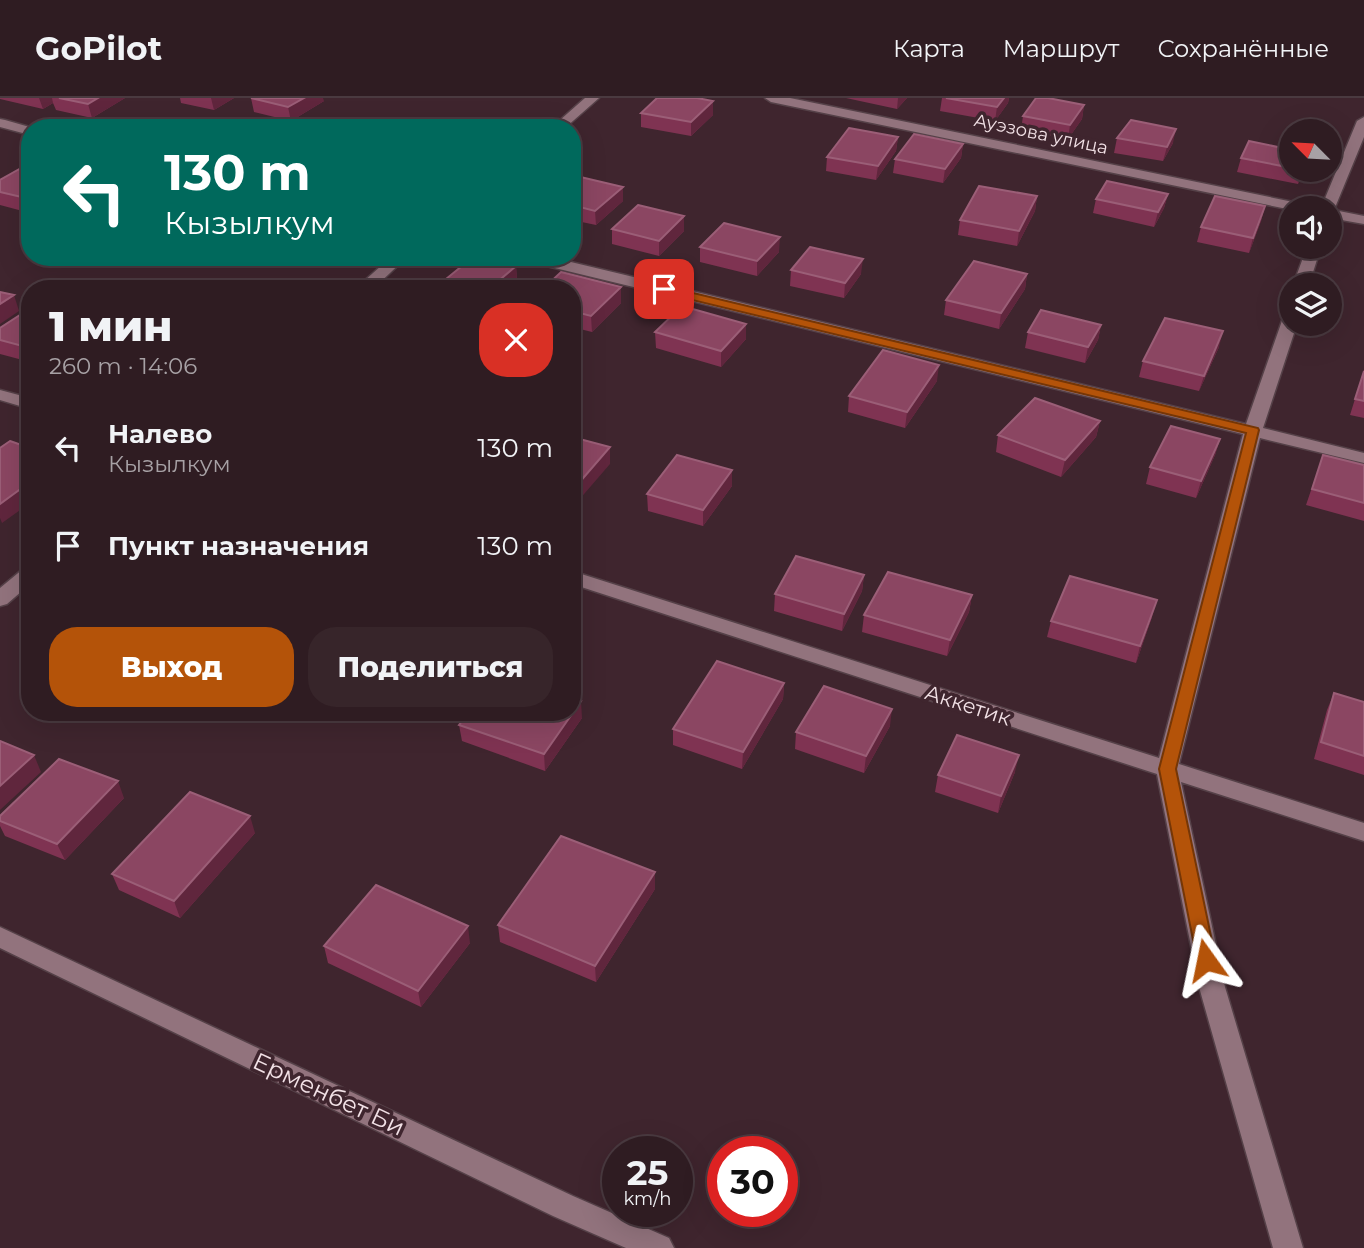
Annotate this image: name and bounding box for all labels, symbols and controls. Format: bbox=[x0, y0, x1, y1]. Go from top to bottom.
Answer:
text: GoPilot bbox=[35, 28, 162, 68]
text: Карта bbox=[893, 34, 965, 63]
text: Маршрут bbox=[1003, 34, 1119, 63]
text: Сохранённые bbox=[1157, 34, 1329, 63]
street label: Ауэзова улица bbox=[972, 109, 1110, 159]
north arrow bbox=[1279, 119, 1342, 182]
map controls bbox=[1279, 119, 1342, 336]
text: 130 m bbox=[164, 143, 311, 202]
icon: left bbox=[49, 147, 140, 238]
button: sound bbox=[1279, 196, 1342, 259]
text: Кызылкум bbox=[164, 203, 335, 242]
pin bbox=[634, 259, 694, 319]
icon: arrive bbox=[645, 270, 683, 308]
button: layers bbox=[1279, 273, 1342, 336]
text: 1 мин bbox=[49, 300, 173, 352]
button: close bbox=[479, 303, 553, 377]
text: 260 m · 14:06 bbox=[49, 352, 197, 380]
text: Налево bbox=[108, 418, 212, 450]
icon: left bbox=[49, 429, 87, 467]
text: 130 m bbox=[477, 432, 553, 464]
text: Кызылкум bbox=[108, 450, 231, 478]
icon: arrive bbox=[49, 527, 87, 565]
text: Пункт назначения bbox=[108, 530, 369, 562]
text: 130 m bbox=[477, 530, 553, 562]
button: Выход bbox=[49, 627, 294, 707]
button: Поделиться bbox=[308, 627, 553, 707]
street label: Аккетик bbox=[922, 679, 1014, 731]
position arrow bbox=[1169, 923, 1243, 997]
street label: Ерменбет Би bbox=[249, 1046, 409, 1142]
speed limit sign: 30 bbox=[707, 1136, 798, 1227]
text: 25 bbox=[627, 1151, 668, 1194]
text: km/h bbox=[623, 1188, 672, 1210]

